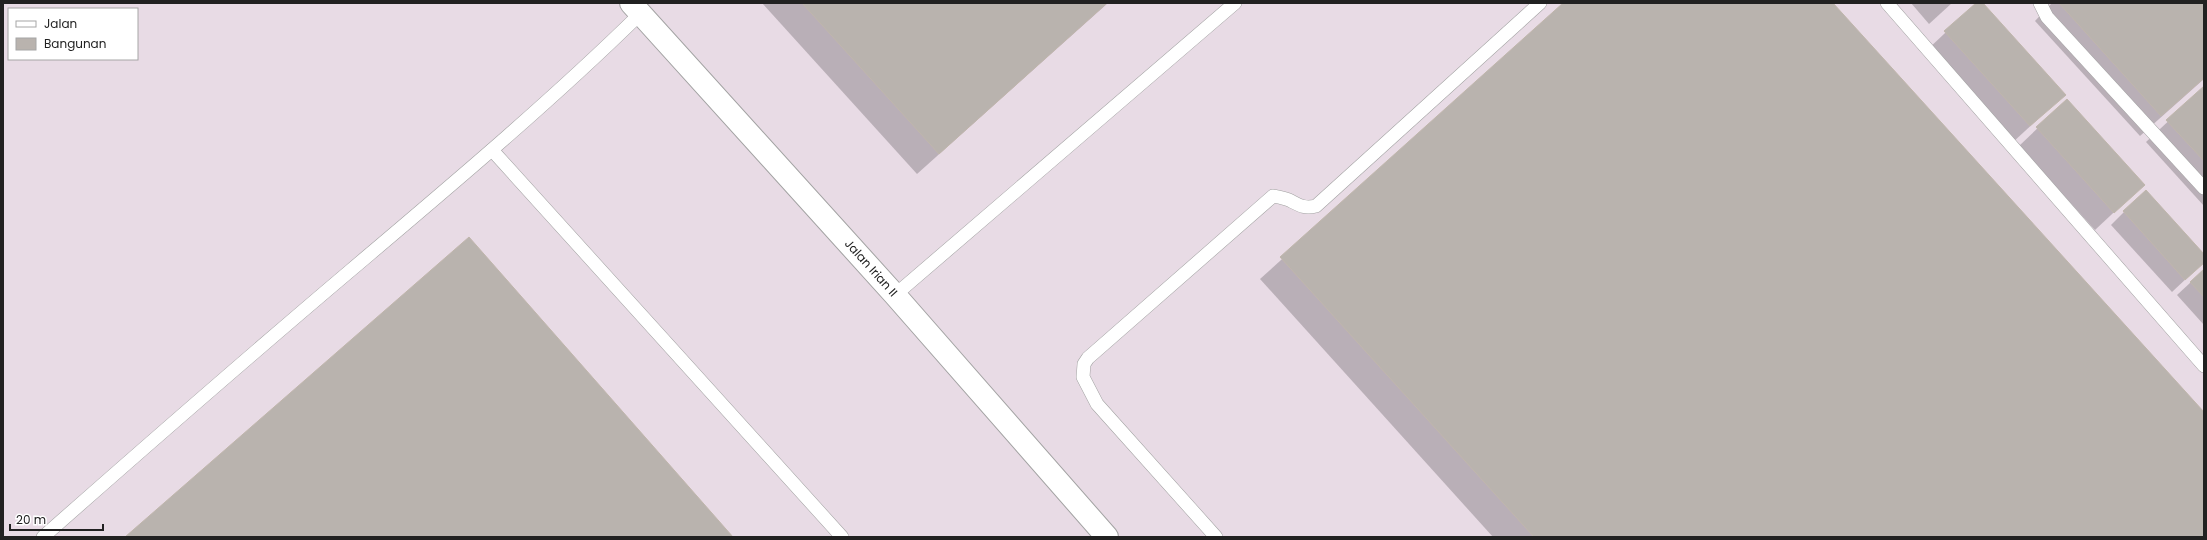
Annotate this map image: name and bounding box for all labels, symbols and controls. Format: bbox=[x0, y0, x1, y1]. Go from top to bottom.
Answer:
legend bbox=[8, 8, 138, 60]
text: Jalan bbox=[44, 15, 77, 32]
text: Bangunan bbox=[44, 35, 106, 52]
street label: Jalan Irian II bbox=[841, 235, 902, 300]
scale bar bbox=[10, 506, 103, 532]
text: 20 m bbox=[16, 511, 46, 528]

